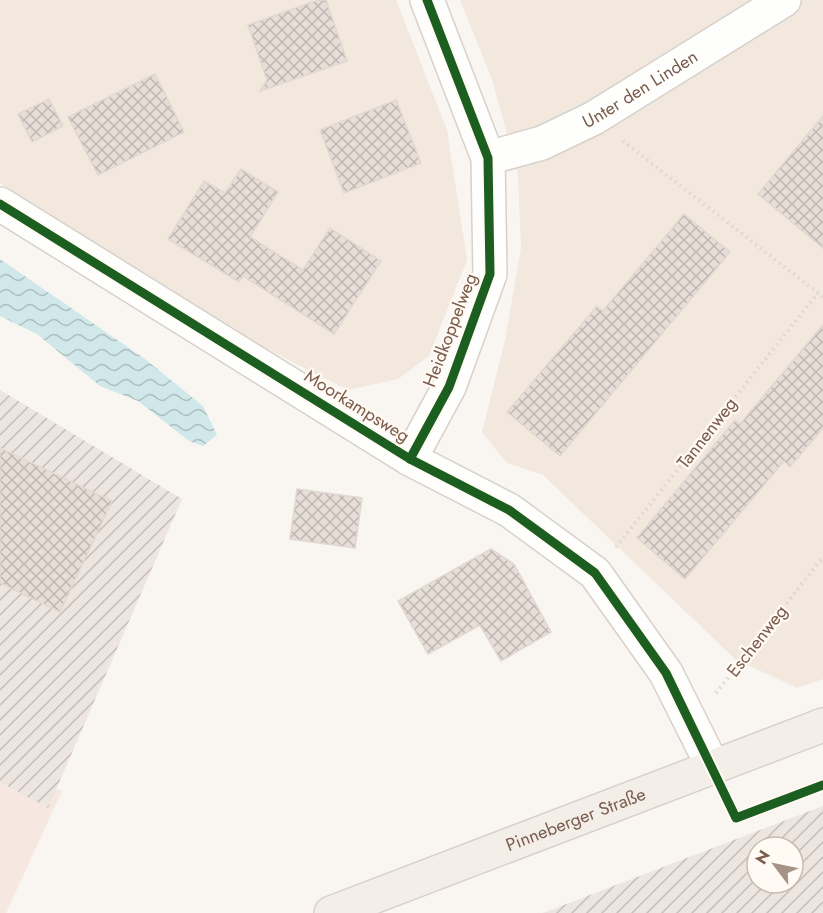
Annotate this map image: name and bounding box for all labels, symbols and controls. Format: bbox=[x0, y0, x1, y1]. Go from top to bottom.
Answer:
street label: Unter den Linden bbox=[578, 44, 703, 135]
street label: Heidkoppelweg bbox=[416, 269, 484, 391]
street label: Moorkampsweg bbox=[299, 363, 415, 449]
street label: Tannenweg bbox=[671, 392, 743, 474]
street label: Eschenweg bbox=[720, 599, 794, 683]
street label: Pinneberger Straße bbox=[502, 781, 649, 858]
north arrow bbox=[745, 835, 805, 895]
text: N bbox=[750, 846, 776, 869]

